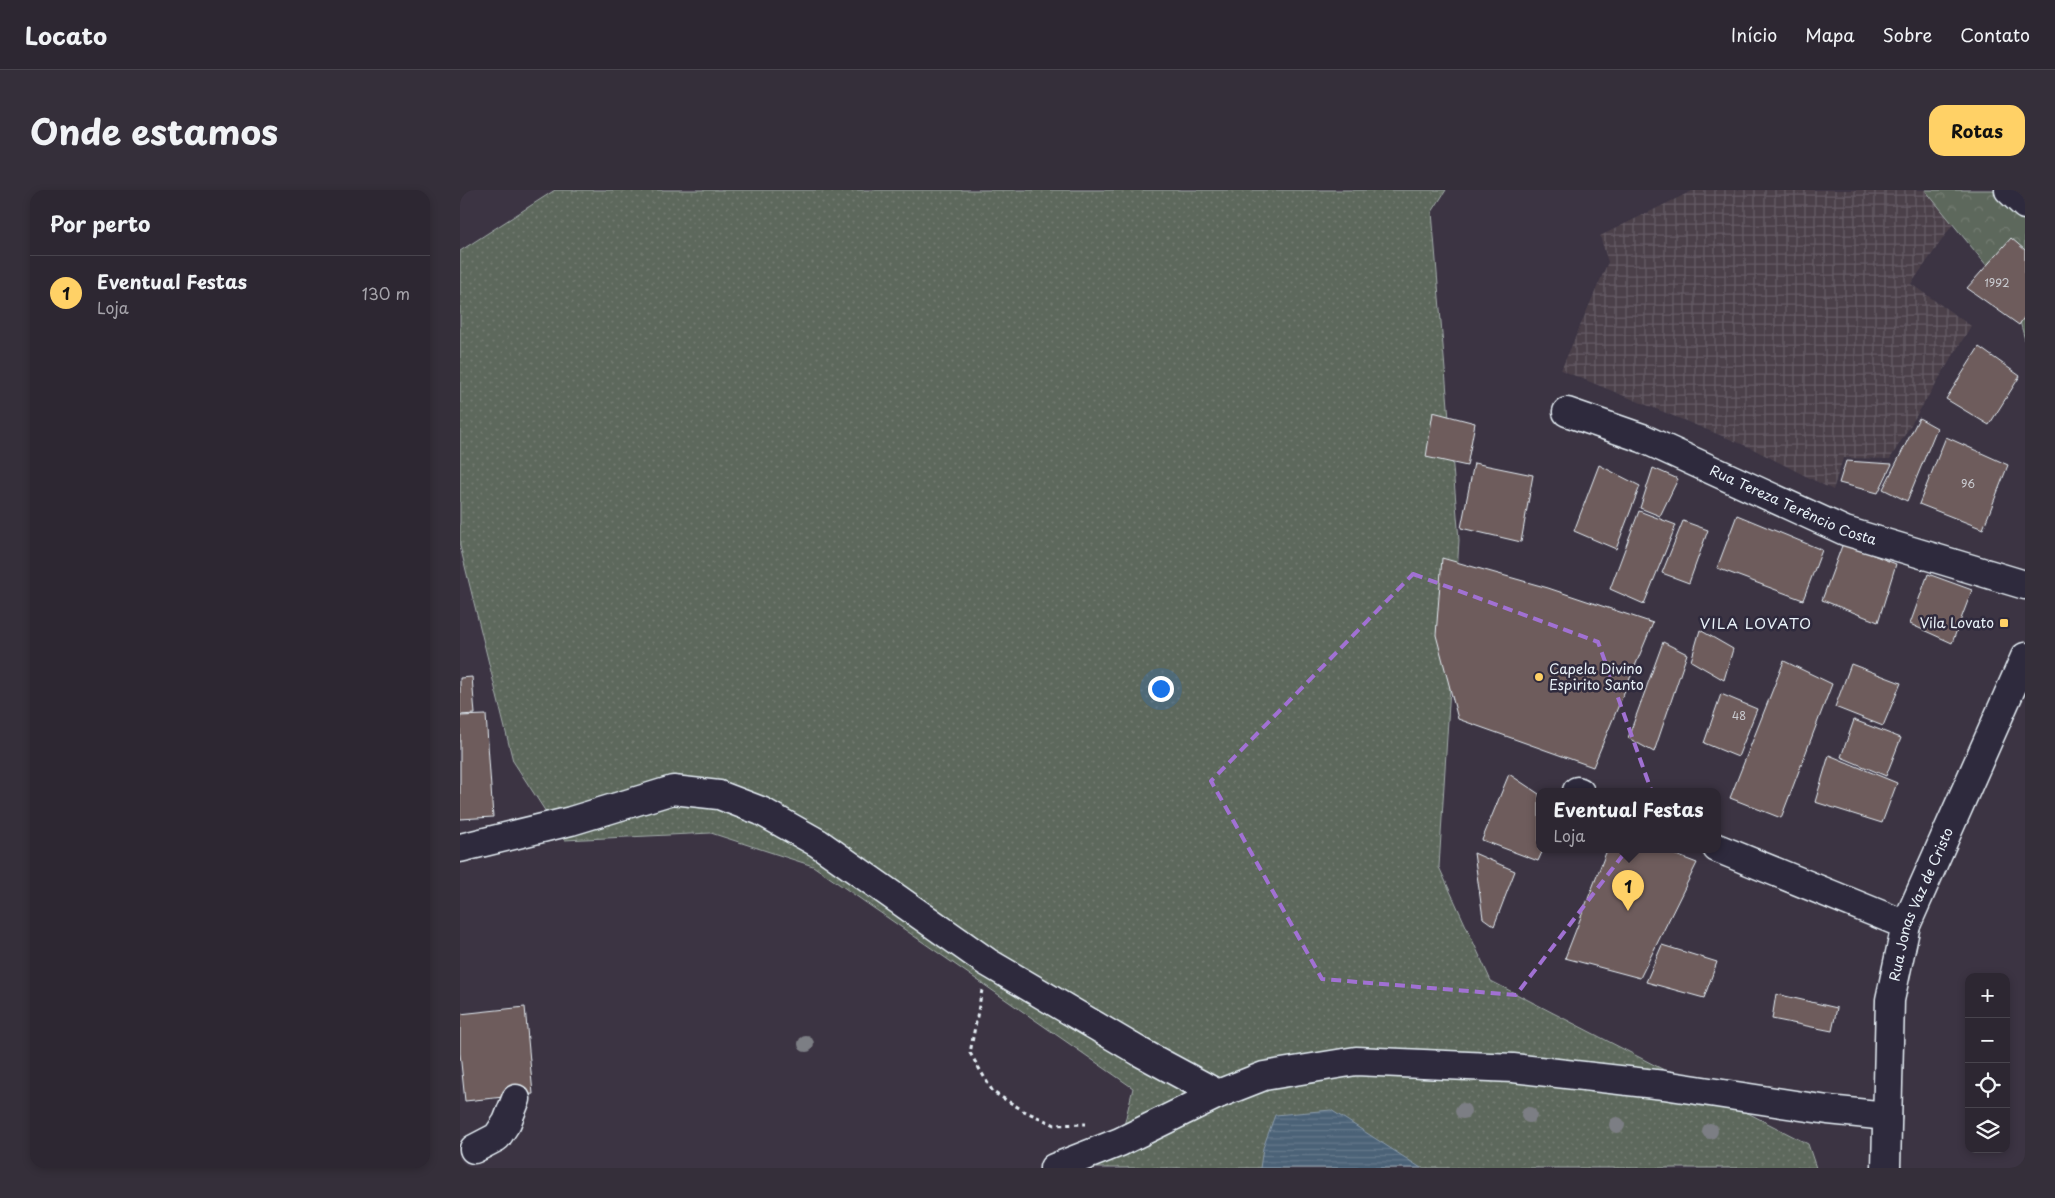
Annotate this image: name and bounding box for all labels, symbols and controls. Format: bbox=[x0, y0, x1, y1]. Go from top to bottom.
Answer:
text: Locato bbox=[25, 17, 107, 53]
text: Início bbox=[1731, 21, 1777, 48]
text: Mapa bbox=[1805, 21, 1855, 48]
text: Sobre bbox=[1883, 21, 1932, 48]
text: Contato bbox=[1960, 21, 2030, 48]
text: Onde estamos bbox=[30, 104, 278, 157]
button: Rotas bbox=[1929, 105, 2025, 156]
text: Por perto bbox=[50, 207, 150, 239]
text: Eventual Festas bbox=[97, 267, 247, 295]
house number: 1992 bbox=[1984, 274, 2010, 291]
text: 1 bbox=[62, 281, 70, 305]
text: 130 m bbox=[362, 281, 410, 305]
text: Loja bbox=[97, 295, 129, 319]
street label: Rua Tereza Terêncio Costa bbox=[1706, 459, 1880, 550]
house number: 96 bbox=[1961, 475, 1975, 492]
district label: VILA LOVATO bbox=[1700, 611, 1812, 634]
place label: Vila Lovato bbox=[1920, 612, 1994, 633]
marker: Vila Lovato bbox=[1998, 617, 2010, 629]
place label: Capela Divino Espirito Santo bbox=[1549, 658, 1644, 695]
marker: Capela Divino Espirito Santo bbox=[1533, 671, 1545, 683]
your location bbox=[1148, 676, 1174, 702]
house number: 48 bbox=[1732, 707, 1746, 724]
popup bbox=[1536, 788, 1721, 853]
text: Eventual Festas bbox=[1553, 795, 1704, 823]
text: Loja bbox=[1553, 823, 1585, 847]
street label: Rua Jonas Vaz de Cristo bbox=[1883, 824, 1958, 983]
pin: 1 bbox=[1612, 870, 1644, 911]
map controls bbox=[1965, 973, 2010, 1153]
button: + bbox=[1965, 973, 2010, 1018]
button: − bbox=[1965, 1018, 2010, 1063]
button: locate bbox=[1965, 1063, 2010, 1108]
button: layers bbox=[1965, 1108, 2010, 1153]

